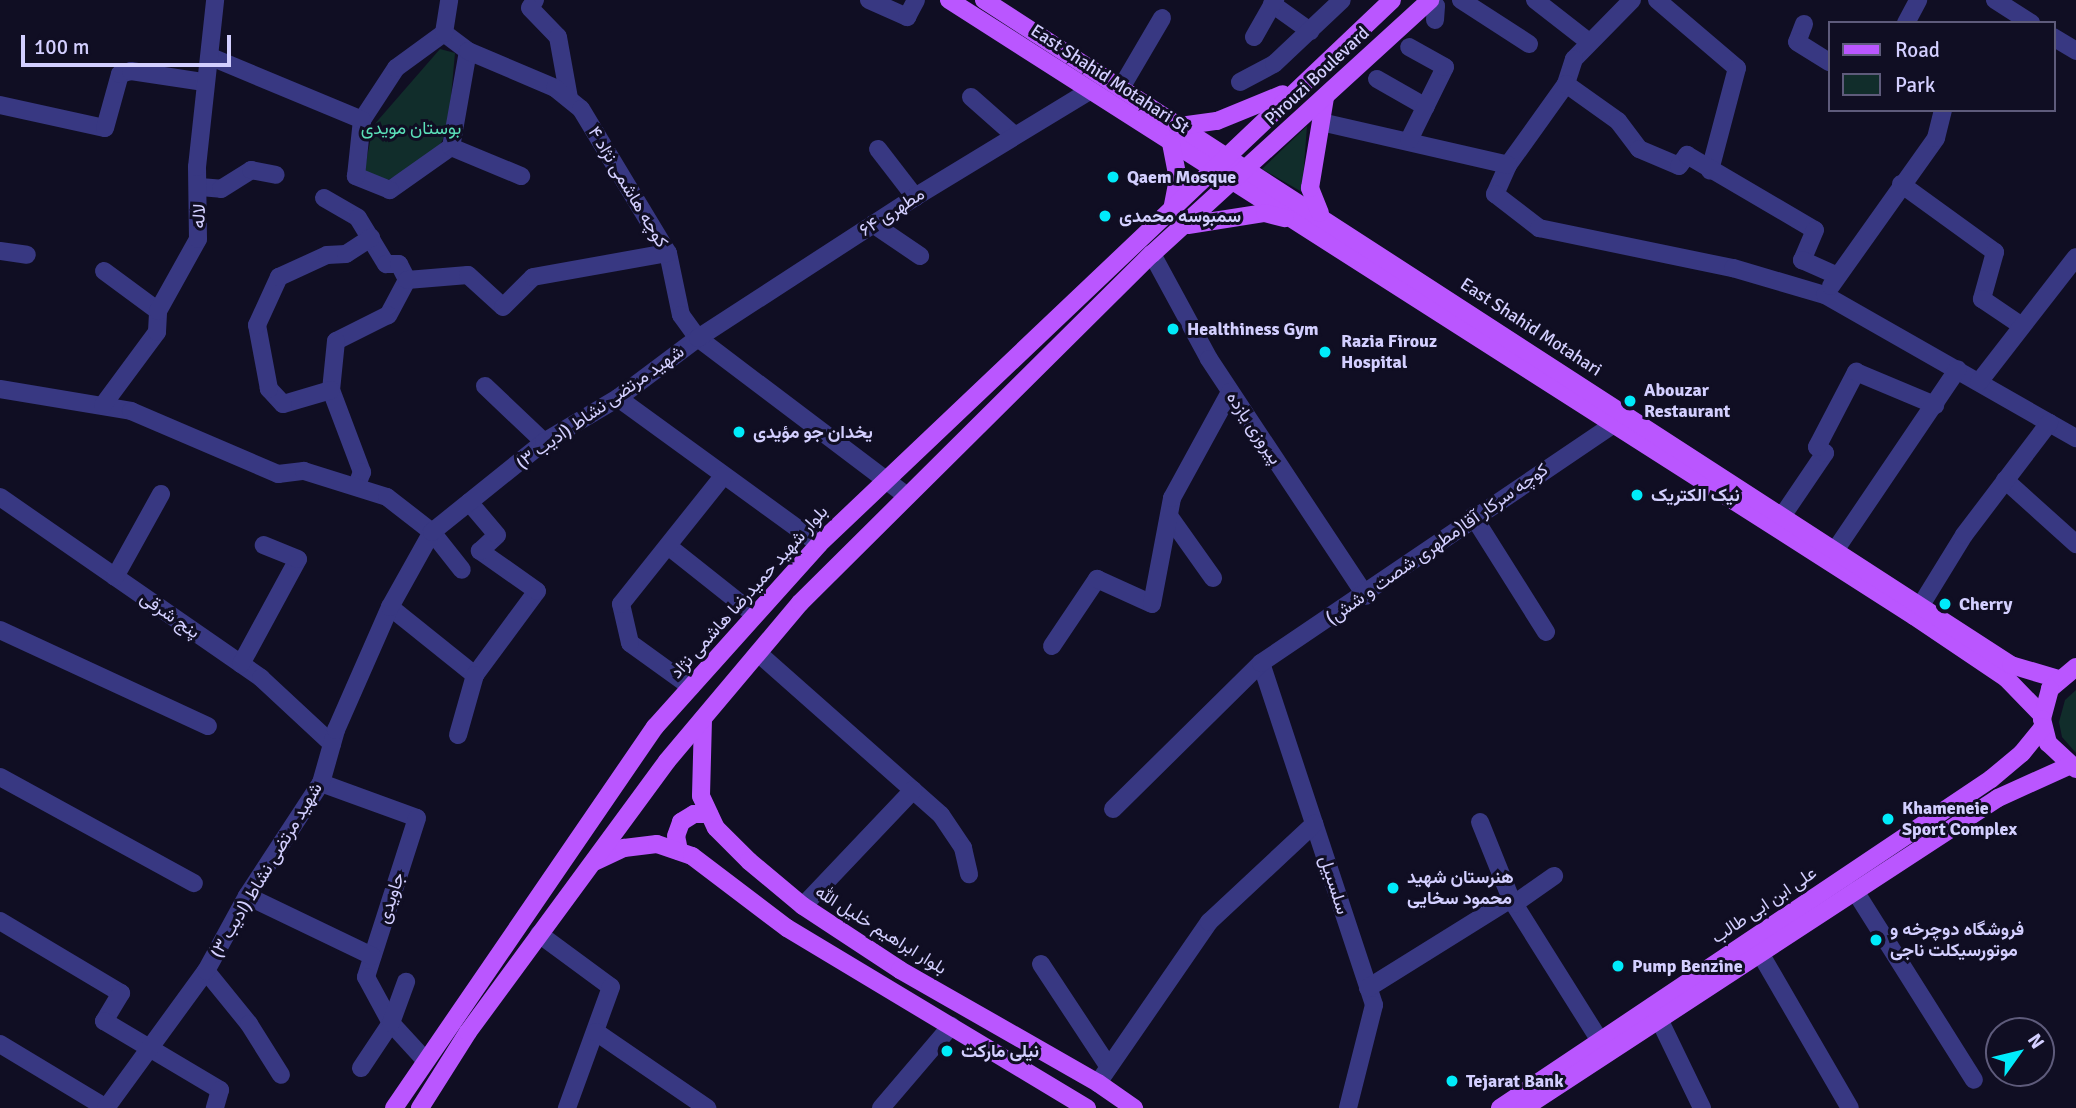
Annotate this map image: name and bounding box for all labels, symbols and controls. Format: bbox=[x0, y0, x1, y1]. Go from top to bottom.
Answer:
street label: East Shahid Motahari St bbox=[1027, 20, 1193, 138]
scale bar bbox=[24, 21, 234, 65]
legend bbox=[1828, 21, 2055, 112]
street label: Pirouzi Boulevard bbox=[1260, 22, 1374, 130]
text: 100 m bbox=[34, 34, 89, 60]
text: Road bbox=[1895, 37, 1940, 63]
text: Park bbox=[1895, 72, 1935, 98]
park label: بوستان مویدی bbox=[361, 117, 461, 139]
street label: کوچه هاشمی نژاد ۴ bbox=[583, 123, 673, 251]
place label: Qaem Mosque bbox=[1127, 166, 1236, 188]
marker: Qaem Mosque bbox=[1105, 169, 1121, 185]
street label: مطهری ۶۴ bbox=[855, 183, 929, 241]
street label: لاله bbox=[188, 203, 210, 229]
place label: سمبوسه محمدی bbox=[1119, 205, 1241, 227]
marker: سمبوسه محمدی bbox=[1097, 208, 1113, 224]
street label: East Shahid Motahari bbox=[1456, 273, 1606, 381]
place label: Healthiness Gym bbox=[1187, 318, 1319, 340]
marker: Healthiness Gym bbox=[1165, 321, 1181, 337]
place label: Razia Firouz Hospital bbox=[1341, 331, 1437, 374]
street label: شهید مرتضی نشاط (ادیب ۳) bbox=[512, 341, 688, 473]
marker: Razia Firouz Hospital bbox=[1315, 342, 1335, 362]
place label: Abouzar Restaurant bbox=[1644, 380, 1730, 422]
street label: پیروزی یازده bbox=[1222, 388, 1286, 468]
marker: Abouzar Restaurant bbox=[1622, 393, 1638, 409]
place label: یخدان جو مؤیدی bbox=[753, 421, 873, 443]
marker: یخدان جو مؤیدی bbox=[731, 424, 747, 440]
street label: (مطهری شصت و شش)کوچه سرکار آقا bbox=[1322, 459, 1552, 629]
place label: نیک الکتریک bbox=[1651, 484, 1740, 506]
marker: نیک الکتریک bbox=[1629, 487, 1645, 503]
street label: بلوار شهید حمیدرضا هاشمی نژاد bbox=[666, 501, 832, 683]
street label: پنج شرقی bbox=[136, 587, 204, 643]
place label: Cherry bbox=[1959, 593, 2013, 615]
marker: Cherry bbox=[1937, 596, 1953, 612]
street label: شهید مرتضی نشاط (ادیب ۳) bbox=[205, 779, 327, 961]
place label: Khameneie Sport Complex bbox=[1902, 798, 2017, 840]
marker: Khameneie Sport Complex bbox=[1880, 811, 1896, 827]
street label: سلسبیل bbox=[1314, 853, 1354, 917]
street label: علی ابن ابی طالب bbox=[1707, 862, 1821, 948]
place label: هنرستان شهید محمود سخایی bbox=[1407, 867, 1514, 910]
street label: جاویدی bbox=[373, 870, 409, 926]
marker: هنرستان شهید محمود سخایی bbox=[1385, 880, 1401, 896]
street label: بلوار ابراهیم خلیل الله bbox=[811, 881, 951, 979]
place label: فروشگاه دوچرخه و موتورسیکلت ناجی bbox=[1890, 919, 2024, 962]
marker: فروشگاه دوچرخه و موتورسیکلت ناجی bbox=[1868, 932, 1884, 948]
place label: Pump Benzine bbox=[1632, 955, 1743, 977]
marker: Pump Benzine bbox=[1610, 958, 1626, 974]
north arrow bbox=[1985, 1017, 2055, 1087]
text: N bbox=[2022, 1029, 2049, 1054]
place label: نیلی مارکت bbox=[961, 1040, 1039, 1062]
marker: نیلی مارکت bbox=[939, 1043, 955, 1059]
place label: Tejarat Bank bbox=[1466, 1070, 1564, 1092]
marker: Tejarat Bank bbox=[1444, 1073, 1460, 1089]

